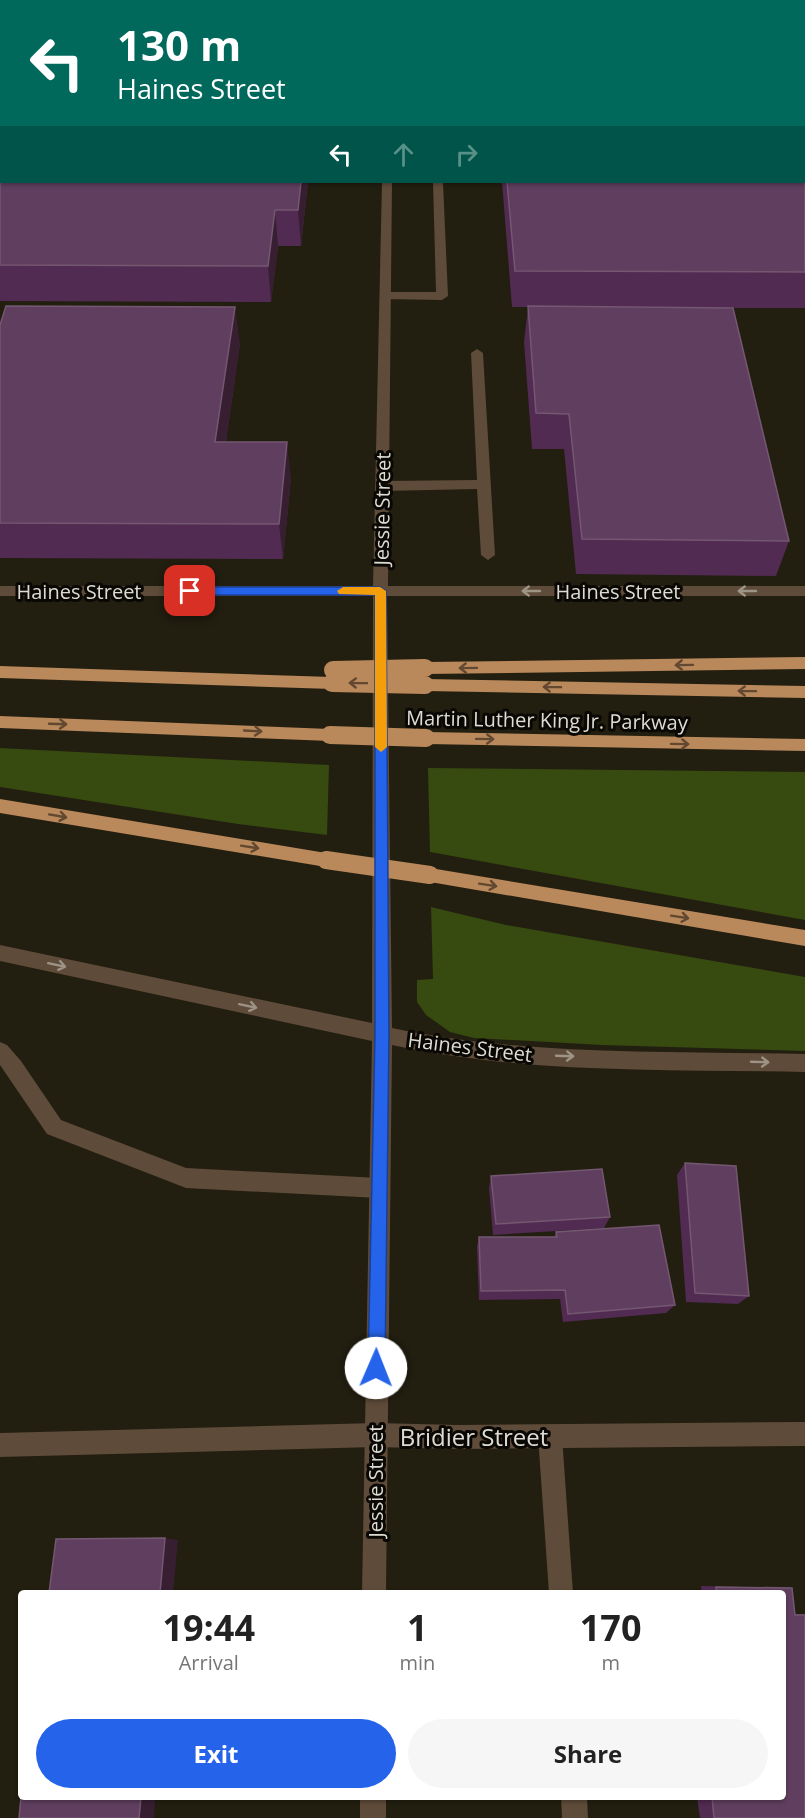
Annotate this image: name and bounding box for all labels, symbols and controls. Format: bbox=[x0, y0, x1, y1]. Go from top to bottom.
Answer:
text: 130 m bbox=[117, 16, 241, 73]
icon: left bbox=[18, 24, 96, 102]
text: Haines Street bbox=[117, 70, 286, 107]
icon: left bbox=[324, 138, 357, 171]
icon: ahead bbox=[387, 138, 420, 171]
icon: right bbox=[450, 138, 483, 171]
street label: Jessie Street bbox=[367, 452, 396, 568]
pin bbox=[164, 565, 215, 616]
icon: arrive bbox=[173, 574, 206, 607]
street label: Haines Street bbox=[17, 578, 142, 605]
street label: Haines Street bbox=[556, 578, 681, 605]
one-way arrow bbox=[521, 585, 541, 597]
one-way arrow bbox=[737, 585, 757, 597]
one-way arrow bbox=[674, 659, 694, 671]
one-way arrow bbox=[458, 662, 478, 674]
one-way arrow bbox=[348, 678, 368, 689]
one-way arrow bbox=[542, 682, 562, 693]
one-way arrow bbox=[737, 685, 757, 697]
street label: Martin Luther King Jr. Parkway bbox=[406, 704, 689, 736]
one-way arrow bbox=[48, 719, 68, 730]
one-way arrow bbox=[243, 726, 263, 737]
one-way arrow bbox=[474, 734, 494, 745]
one-way arrow bbox=[669, 738, 689, 750]
one-way arrow bbox=[47, 811, 67, 822]
one-way arrow bbox=[240, 842, 259, 853]
one-way arrow bbox=[478, 879, 497, 890]
one-way arrow bbox=[670, 912, 690, 923]
one-way arrow bbox=[47, 960, 66, 971]
one-way arrow bbox=[238, 1001, 257, 1012]
street label: Haines Street bbox=[406, 1026, 534, 1068]
one-way arrow bbox=[555, 1051, 575, 1062]
one-way arrow bbox=[749, 1056, 769, 1068]
position arrow bbox=[344, 1336, 408, 1400]
street label: Bridier Street bbox=[400, 1420, 548, 1453]
street label: Jessie Street bbox=[362, 1425, 389, 1540]
text: 19:44 bbox=[162, 1603, 255, 1652]
text: 1 bbox=[407, 1603, 428, 1652]
text: 170 bbox=[580, 1603, 642, 1652]
text: Arrival bbox=[179, 1649, 239, 1676]
text: min bbox=[399, 1649, 435, 1676]
text: m bbox=[601, 1649, 620, 1676]
button: Exit bbox=[36, 1719, 396, 1788]
button: Share bbox=[408, 1719, 768, 1788]

